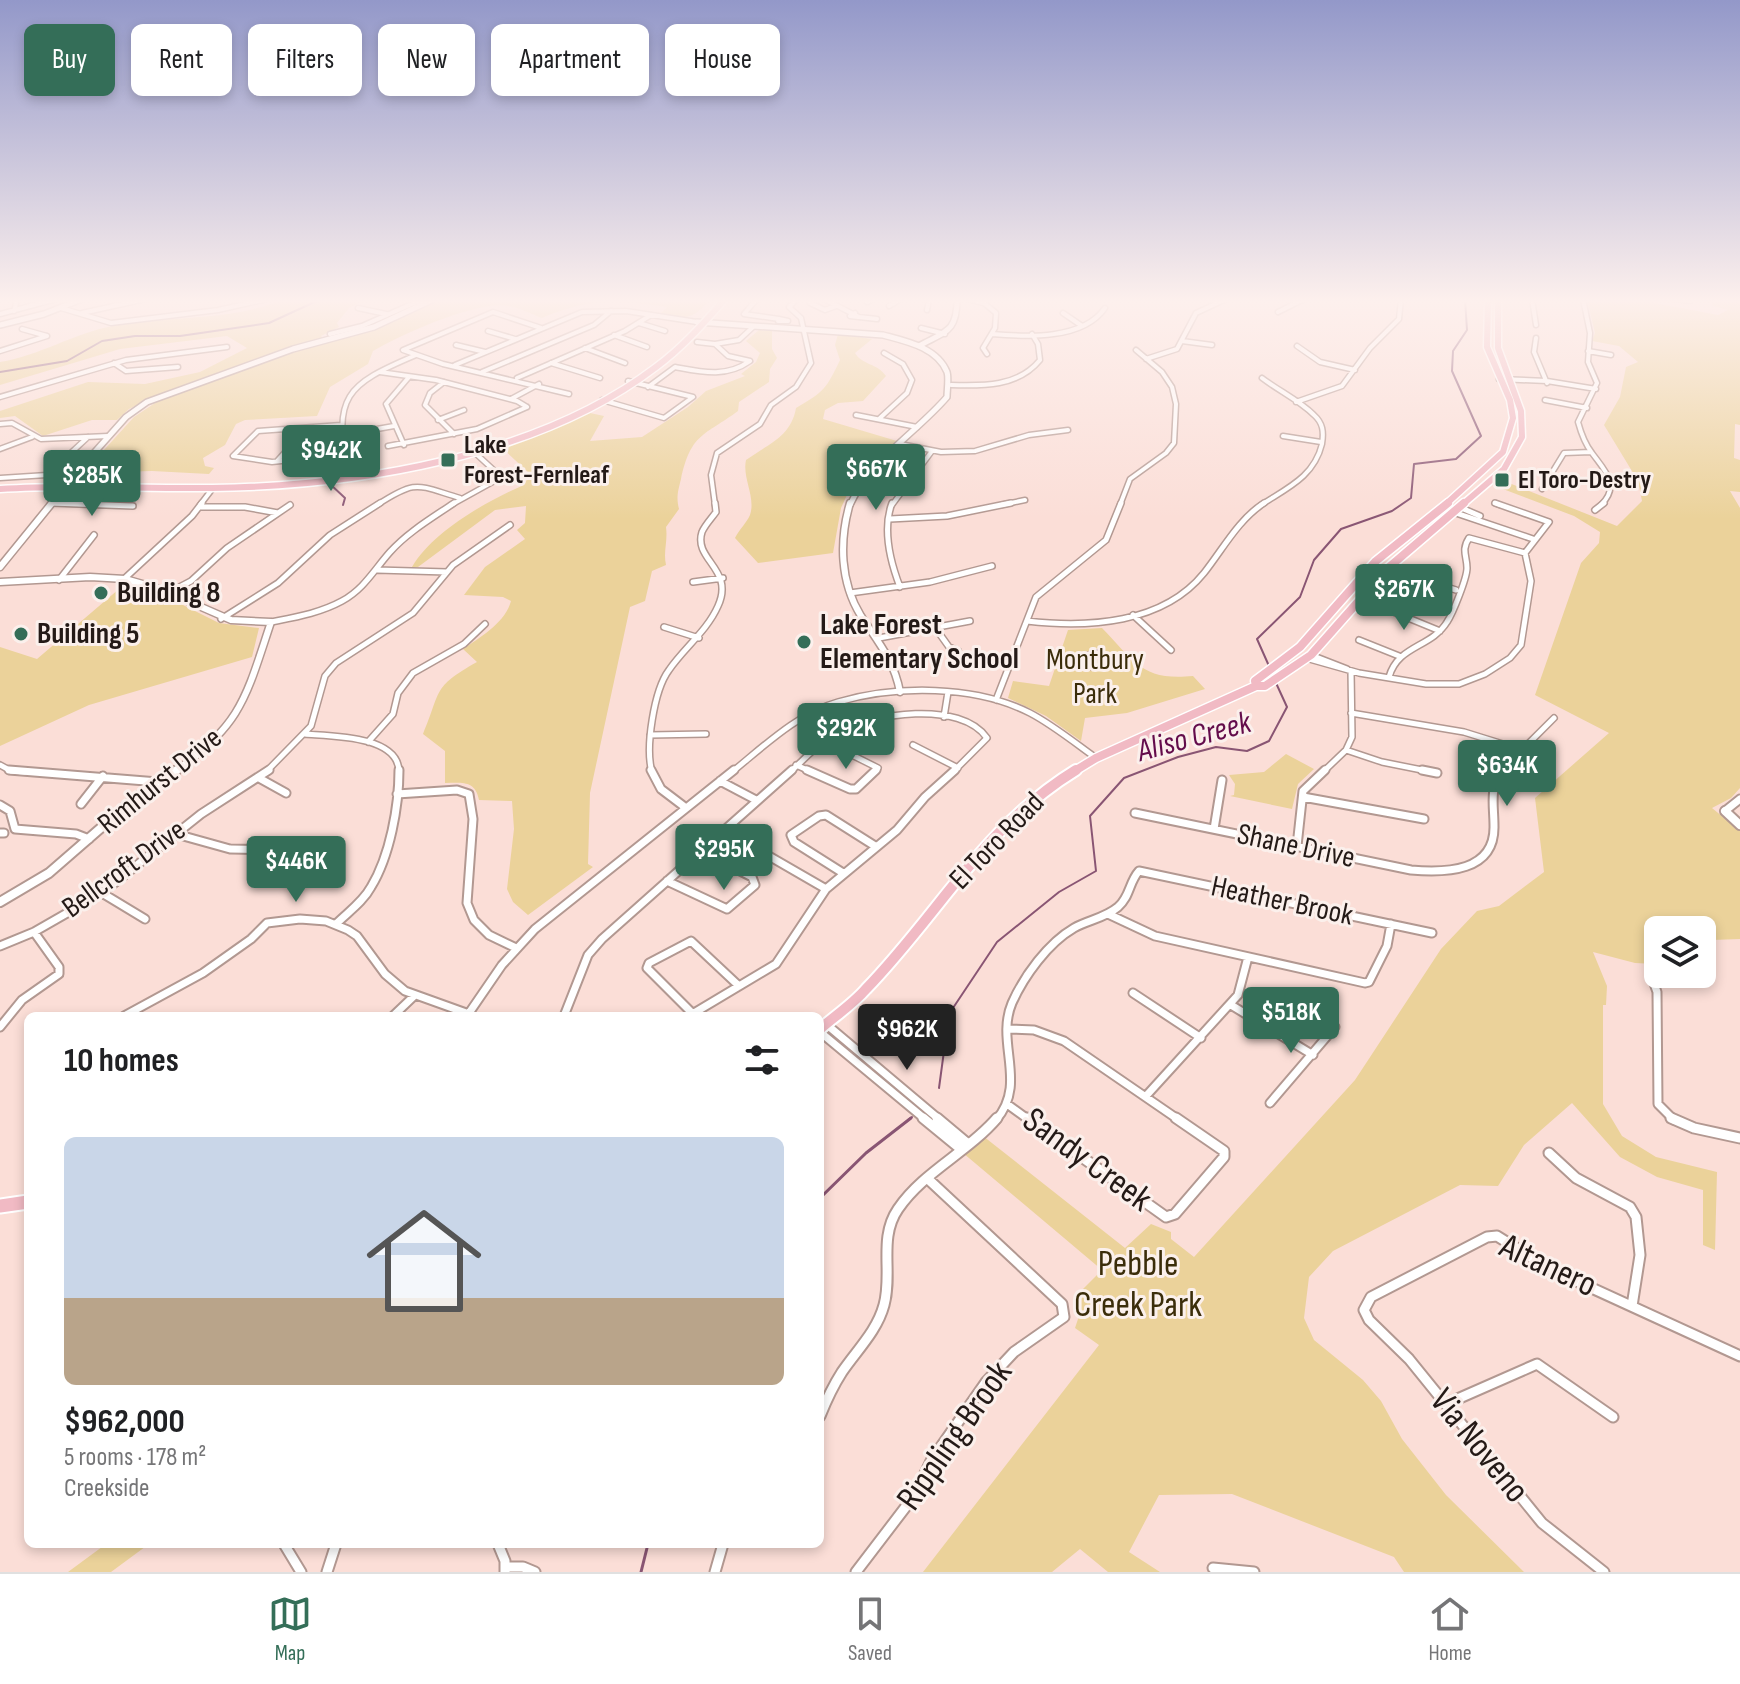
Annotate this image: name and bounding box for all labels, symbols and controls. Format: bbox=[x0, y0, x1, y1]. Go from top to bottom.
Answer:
chip: Buy bbox=[24, 24, 115, 96]
chip: Rent bbox=[131, 24, 232, 96]
chip: Filters bbox=[248, 24, 362, 96]
chip: New bbox=[378, 24, 475, 96]
chip: Apartment bbox=[491, 24, 649, 96]
chip: House bbox=[665, 24, 780, 96]
pin: $942K bbox=[275, 425, 387, 493]
place label: Lake Forest-Fernleaf bbox=[464, 430, 610, 491]
text: $942K bbox=[300, 435, 362, 466]
pin: $667K bbox=[820, 444, 932, 512]
pin: $285K bbox=[36, 450, 148, 518]
marker: Lake Forest-Fernleaf bbox=[439, 451, 457, 469]
text: $667K bbox=[845, 454, 907, 485]
text: $285K bbox=[61, 460, 123, 491]
place label: El Toro-Destry bbox=[1518, 465, 1651, 496]
marker: El Toro-Destry bbox=[1493, 471, 1511, 489]
pin: $267K bbox=[1348, 564, 1460, 632]
text: $267K bbox=[1373, 574, 1435, 605]
place label: Building 8 bbox=[117, 575, 221, 611]
marker: Building 8 bbox=[92, 584, 110, 602]
place label: Lake Forest Elementary School bbox=[820, 607, 1019, 677]
place label: Building 5 bbox=[37, 616, 140, 652]
marker: Building 5 bbox=[12, 625, 30, 643]
marker: Lake Forest Elementary School bbox=[795, 633, 813, 651]
park label: Montbury Park bbox=[1046, 642, 1144, 712]
pin: $292K bbox=[790, 703, 902, 771]
water label: Aliso Creek bbox=[1131, 703, 1256, 771]
text: $292K bbox=[815, 713, 877, 744]
street label: Rimhurst Drive bbox=[91, 720, 229, 842]
pin: $634K bbox=[1451, 740, 1563, 808]
text: $634K bbox=[1476, 750, 1538, 781]
street label: El Toro Road bbox=[942, 785, 1052, 897]
street label: Bellcroft Drive bbox=[55, 812, 193, 926]
street label: Shane Drive bbox=[1234, 816, 1358, 876]
pin: $295K bbox=[668, 824, 780, 892]
text: $295K bbox=[693, 834, 755, 865]
pin: $446K bbox=[240, 836, 352, 904]
text: $446K bbox=[265, 846, 327, 877]
street label: Heather Brook bbox=[1208, 868, 1357, 934]
map controls bbox=[1644, 916, 1716, 988]
button: layers bbox=[1644, 916, 1716, 988]
pin: $518K bbox=[1235, 987, 1347, 1055]
text: $518K bbox=[1261, 997, 1321, 1028]
pin: $962K bbox=[851, 1004, 963, 1072]
text: $962K bbox=[876, 1014, 938, 1045]
icon: filters bbox=[740, 1038, 784, 1082]
text: 10 homes bbox=[64, 1040, 179, 1081]
street label: Sandy Creek bbox=[1014, 1099, 1160, 1221]
icon: home bbox=[352, 1189, 496, 1333]
street label: Altanero bbox=[1492, 1225, 1603, 1307]
park label: Pebble Creek Park bbox=[1074, 1243, 1202, 1327]
street label: Rippling Brook bbox=[888, 1353, 1022, 1519]
street label: Via Noveno bbox=[1420, 1380, 1538, 1512]
text: $962,000 bbox=[64, 1401, 185, 1442]
text: 5 rooms · 178 m² bbox=[64, 1442, 206, 1473]
text: Creekside bbox=[64, 1473, 150, 1504]
tab: Map bbox=[268, 1592, 312, 1667]
tab: Saved bbox=[848, 1592, 892, 1667]
tab: Home bbox=[1428, 1592, 1472, 1667]

